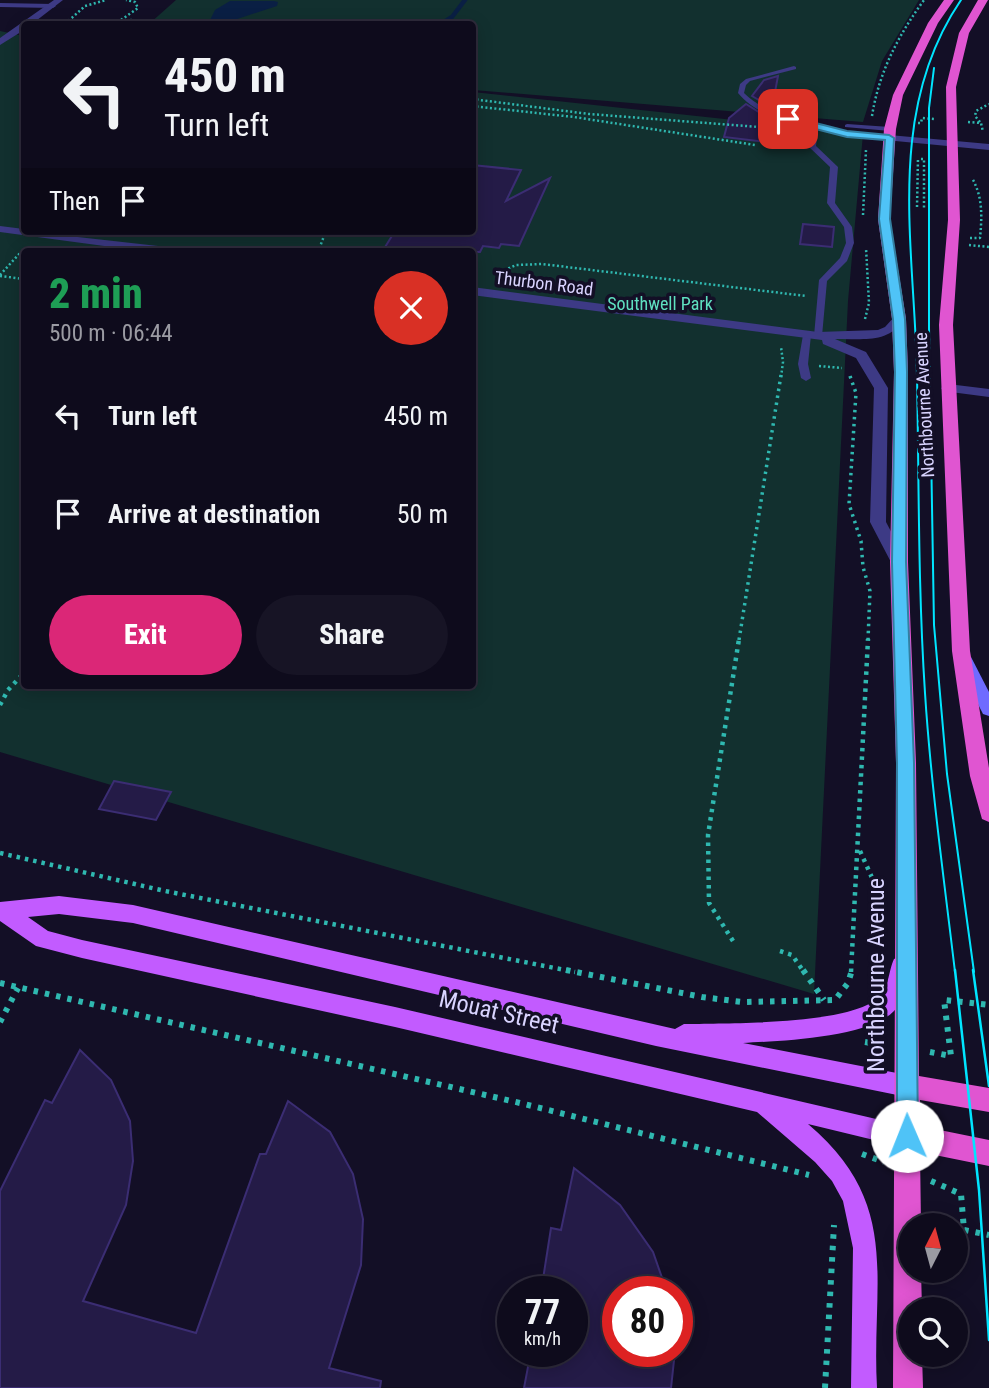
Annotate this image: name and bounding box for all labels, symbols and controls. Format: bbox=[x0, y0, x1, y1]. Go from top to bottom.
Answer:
text: 450 m bbox=[164, 47, 286, 104]
icon: left bbox=[49, 49, 140, 140]
pin bbox=[758, 89, 818, 149]
icon: arrive bbox=[769, 100, 807, 138]
text: Turn left bbox=[164, 106, 269, 144]
icon: arrive bbox=[114, 182, 152, 220]
text: Then bbox=[49, 186, 100, 216]
street label: Thurbon Road bbox=[494, 267, 594, 299]
text: 2 min bbox=[49, 269, 143, 318]
button: close bbox=[374, 271, 448, 345]
park label: Southwell Park bbox=[607, 293, 713, 314]
text: 500 m · 06:44 bbox=[49, 320, 173, 347]
street label: Northbourne Avenue bbox=[910, 332, 938, 478]
icon: left bbox=[49, 397, 87, 435]
text: Turn left bbox=[108, 401, 197, 431]
text: 450 m bbox=[384, 401, 448, 431]
icon: arrive bbox=[49, 495, 87, 533]
text: Arrive at destination bbox=[108, 499, 320, 529]
text: 50 m bbox=[397, 499, 448, 529]
button: Exit bbox=[49, 595, 242, 675]
button: Share bbox=[256, 595, 448, 675]
street label: Northbourne Avenue bbox=[862, 878, 890, 1072]
street label: Mouat Street bbox=[436, 985, 562, 1039]
position arrow bbox=[870, 1099, 944, 1173]
north arrow bbox=[898, 1213, 968, 1283]
map controls bbox=[898, 1213, 968, 1367]
speed limit sign: 80 bbox=[602, 1276, 693, 1367]
text: 77 bbox=[525, 1292, 560, 1333]
button: search bbox=[898, 1297, 968, 1367]
text: km/h bbox=[524, 1328, 561, 1349]

